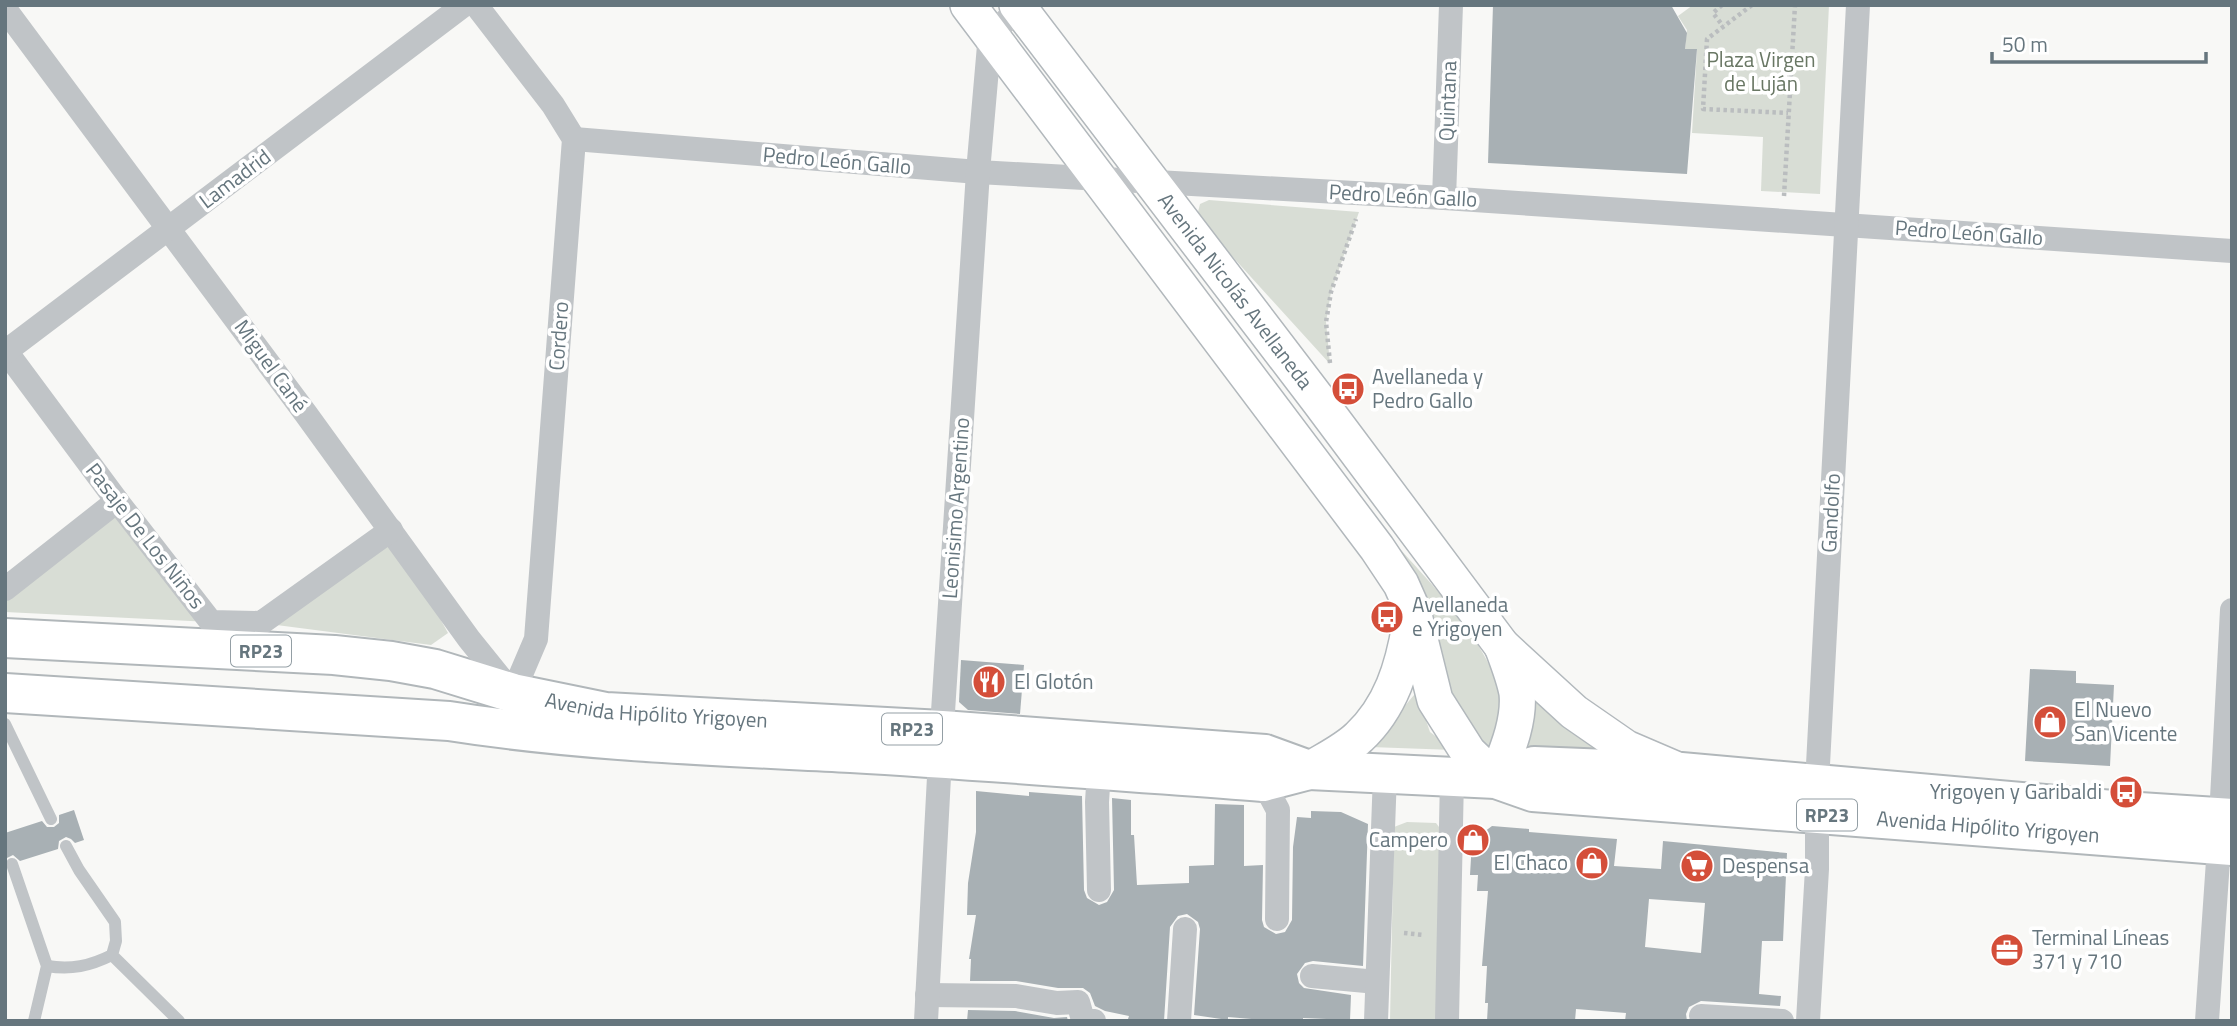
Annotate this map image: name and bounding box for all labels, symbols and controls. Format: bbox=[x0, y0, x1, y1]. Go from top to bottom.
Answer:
scale bar bbox=[1992, 21, 2206, 65]
text: 50 m bbox=[2002, 28, 2048, 60]
park label: Plaza Virgen de Luján bbox=[1706, 43, 1816, 99]
street label: Quintana bbox=[1430, 60, 1464, 142]
street label: Pedro León Gallo bbox=[762, 138, 913, 182]
street label: Lamadrid bbox=[192, 141, 277, 216]
street label: Pedro León Gallo bbox=[1328, 175, 1478, 215]
street label: Avenida Nicolás Avellaneda bbox=[1151, 186, 1322, 396]
street label: Pedro León Gallo bbox=[1894, 211, 2044, 253]
street label: Cordero bbox=[540, 300, 576, 372]
street label: Miguel Cané bbox=[227, 312, 317, 419]
place label: Avellaneda y Pedro Gallo bbox=[1372, 360, 1483, 416]
bus stop icon: Avellaneda y Pedro Gallo bbox=[1329, 370, 1367, 408]
street label: Leonisimo Argentino bbox=[933, 416, 977, 600]
street label: Pasaje De Los Niños bbox=[78, 455, 213, 615]
street label: Gandolfo bbox=[1812, 472, 1848, 554]
place label: Avellaneda e Yrigoyen bbox=[1412, 588, 1509, 644]
bus stop icon: Avellaneda e Yrigoyen bbox=[1368, 598, 1406, 636]
road number: RP23 bbox=[231, 636, 291, 666]
restaurant icon: El Glotón bbox=[970, 663, 1008, 701]
place label: El Glotón bbox=[1014, 665, 1094, 697]
street label: Avenida Hipólito Yrigoyen bbox=[542, 683, 769, 736]
place label: El Nuevo San Vicente bbox=[2074, 693, 2177, 749]
shop icon: El Nuevo San Vicente bbox=[2031, 703, 2069, 741]
road number: RP23 bbox=[882, 714, 942, 744]
bus stop icon: Yrigoyen y Garibaldi bbox=[2107, 773, 2145, 811]
place label: Yrigoyen y Garibaldi bbox=[1930, 775, 2102, 807]
road number: RP23 bbox=[1797, 800, 1857, 830]
street label: Avenida Hipólito Yrigoyen bbox=[1875, 802, 2101, 851]
shop icon: Campero bbox=[1454, 821, 1492, 859]
place label: Campero bbox=[1369, 823, 1448, 855]
shop icon: El Chaco bbox=[1573, 844, 1611, 882]
place label: El Chaco bbox=[1494, 846, 1568, 878]
supermarket icon: Despensa bbox=[1678, 847, 1716, 885]
place label: Despensa bbox=[1722, 849, 1810, 881]
place label: Terminal Líneas 371 y 710 bbox=[2032, 921, 2169, 977]
office icon: Terminal Líneas 371 y 710 bbox=[1988, 931, 2026, 969]

